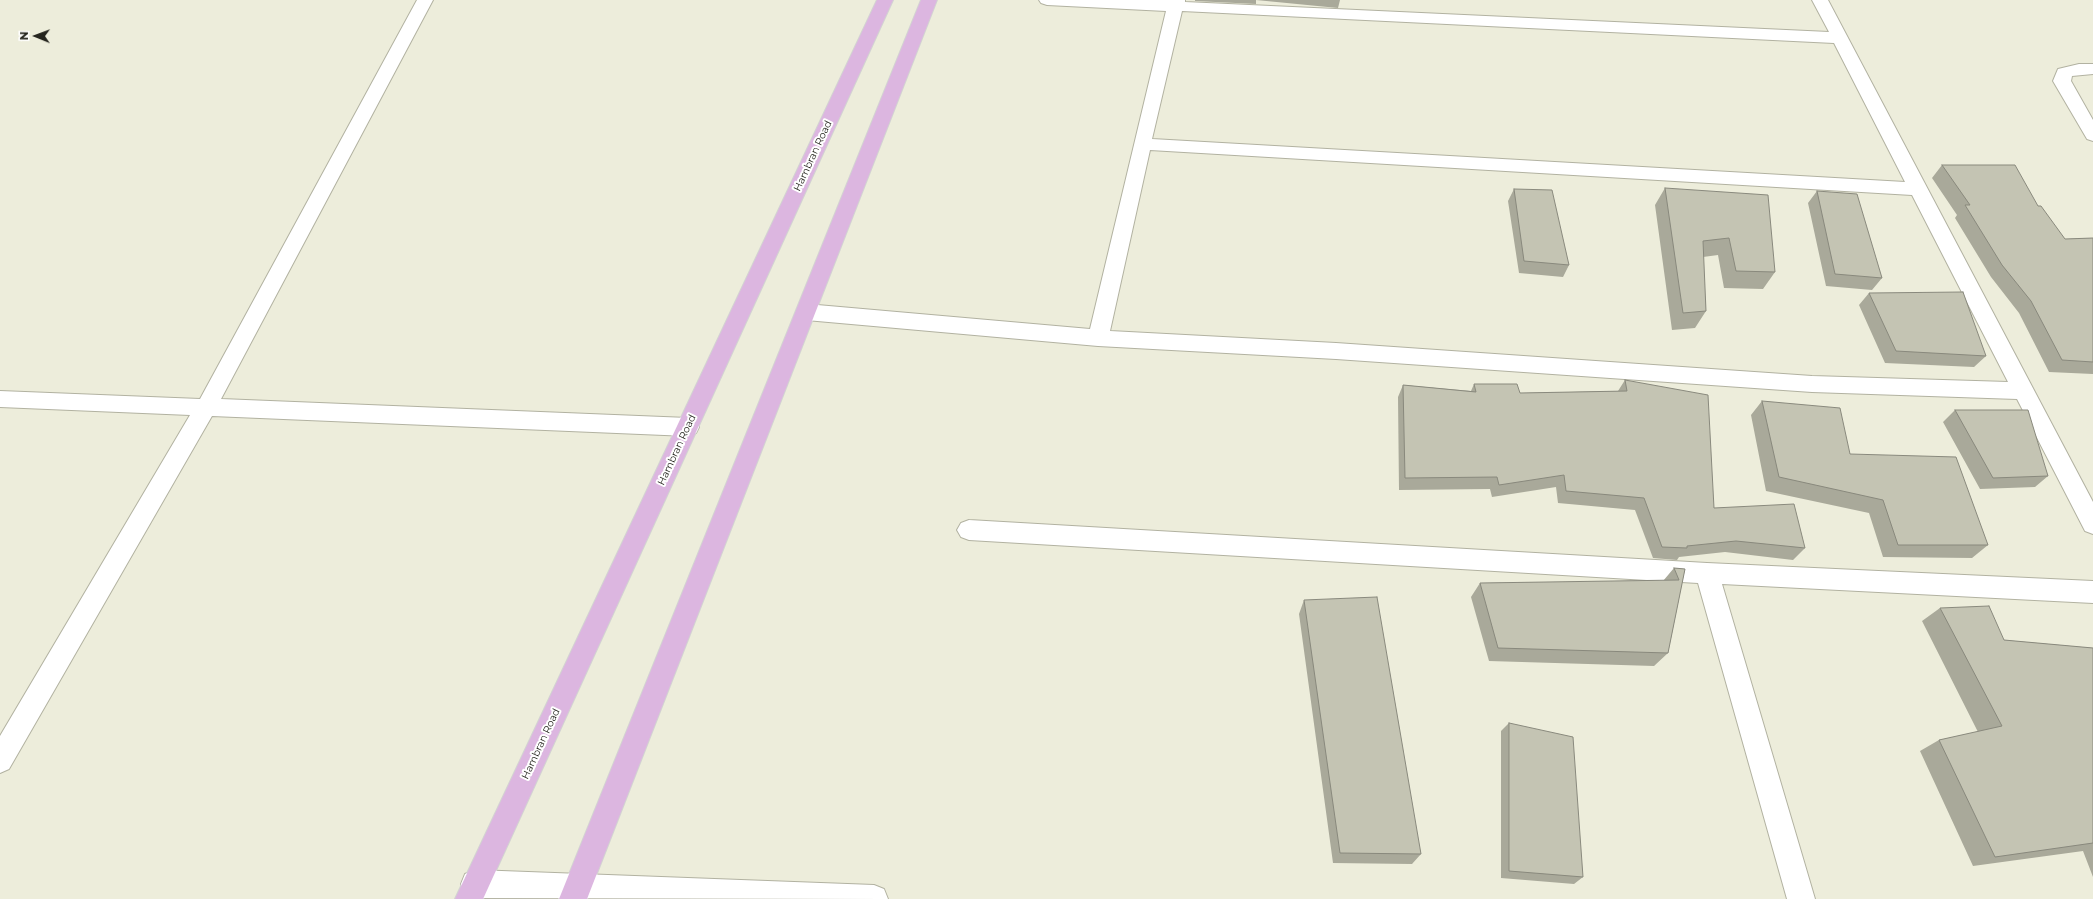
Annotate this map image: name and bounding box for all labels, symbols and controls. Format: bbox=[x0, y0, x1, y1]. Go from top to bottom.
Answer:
north arrow bbox=[16, 16, 56, 56]
text: N bbox=[17, 31, 31, 40]
street label: Hambran Road bbox=[791, 119, 835, 193]
street label: Hambran Road bbox=[655, 413, 699, 487]
street label: Hambran Road bbox=[519, 707, 563, 781]

